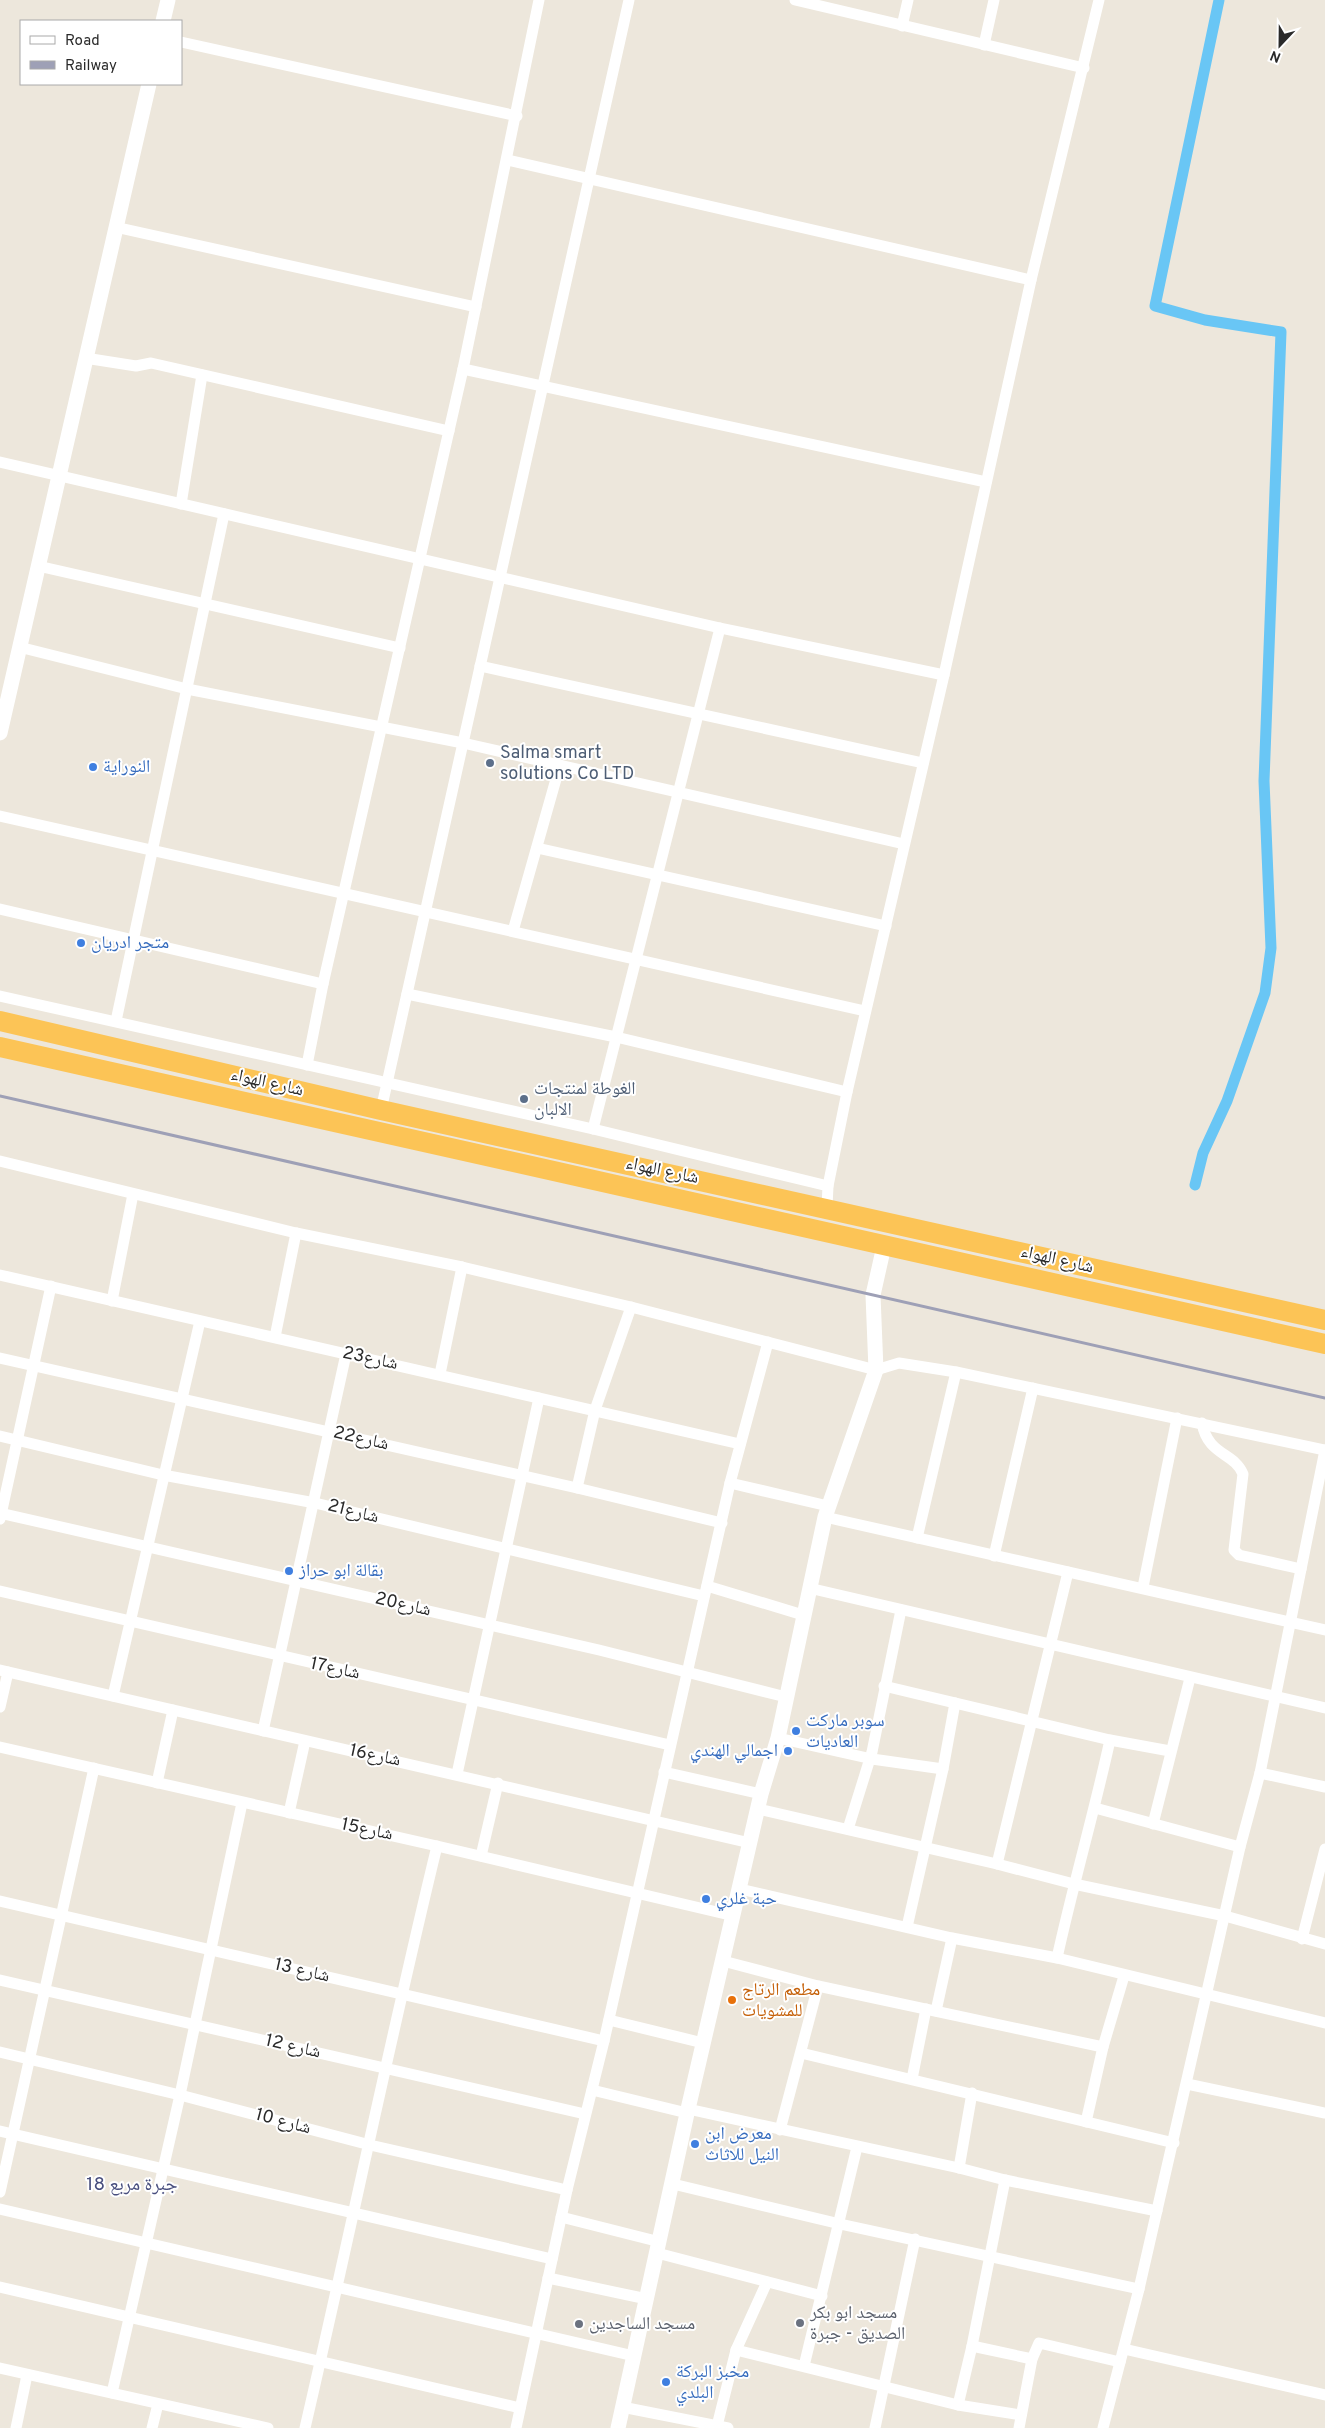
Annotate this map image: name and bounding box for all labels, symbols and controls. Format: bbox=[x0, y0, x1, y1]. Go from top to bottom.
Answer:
legend bbox=[20, 20, 182, 85]
north arrow bbox=[1255, 20, 1305, 70]
text: Road bbox=[65, 32, 100, 51]
text: N bbox=[1268, 46, 1284, 65]
text: Railway bbox=[65, 57, 117, 76]
place label: Salma smart solutions Co LTD bbox=[500, 742, 634, 786]
place label: النوراية bbox=[103, 756, 150, 779]
marker: Salma smart solutions Co LTD bbox=[484, 757, 496, 769]
marker: النوراية bbox=[87, 761, 99, 773]
place label: متجر ادريان bbox=[91, 932, 169, 955]
marker: متجر ادريان bbox=[75, 937, 87, 949]
street label: شارع الهواء bbox=[228, 1063, 306, 1103]
place label: الغوطة لمنتجات الالبان bbox=[534, 1078, 636, 1122]
marker: الغوطة لمنتجات الالبان bbox=[518, 1093, 530, 1105]
street label: شارع الهواء bbox=[623, 1152, 701, 1190]
street label: شارع الهواء bbox=[1018, 1240, 1096, 1280]
street label: شارع23 bbox=[340, 1342, 400, 1376]
street label: شارع22 bbox=[331, 1421, 391, 1457]
street label: شارع21 bbox=[325, 1495, 381, 1529]
place label: بقالة ابو حراز bbox=[298, 1560, 384, 1583]
marker: بقالة ابو حراز bbox=[283, 1565, 295, 1577]
street label: شارع20 bbox=[373, 1587, 433, 1623]
street label: شارع17 bbox=[308, 1653, 362, 1685]
place label: سوبر ماركت العاديات bbox=[806, 1710, 885, 1754]
marker: سوبر ماركت العاديات bbox=[790, 1725, 802, 1737]
street label: شارع16 bbox=[347, 1739, 403, 1773]
place label: اجمالي الهندي bbox=[690, 1740, 778, 1764]
marker: اجمالي الهندي bbox=[782, 1745, 794, 1757]
street label: شارع15 bbox=[339, 1813, 395, 1847]
place label: حبة غلري bbox=[716, 1888, 777, 1912]
marker: حبة غلري bbox=[700, 1893, 712, 1905]
street label: شارع 13 bbox=[272, 1953, 332, 1989]
place label: مطعم الرتاج للمشويات bbox=[742, 1979, 820, 2023]
marker: مطعم الرتاج للمشويات bbox=[726, 1994, 738, 2006]
street label: شارع 12 bbox=[263, 2029, 323, 2065]
street label: شارع 10 bbox=[253, 2104, 313, 2140]
place label: معرض ابن النيل للاثاث bbox=[705, 2123, 779, 2167]
marker: معرض ابن النيل للاثاث bbox=[689, 2138, 701, 2150]
district label: جبرة مربع 18 bbox=[86, 2173, 178, 2197]
place label: مسجد ابو بكر الصديق - جبرة bbox=[809, 2302, 905, 2346]
place label: مسجد الساجدين bbox=[589, 2313, 695, 2336]
marker: مسجد ابو بكر الصديق - جبرة bbox=[794, 2317, 806, 2329]
marker: مسجد الساجدين bbox=[573, 2318, 585, 2330]
place label: مخبز البركة البلدي bbox=[676, 2361, 749, 2406]
marker: مخبز البركة البلدي bbox=[660, 2376, 672, 2388]

